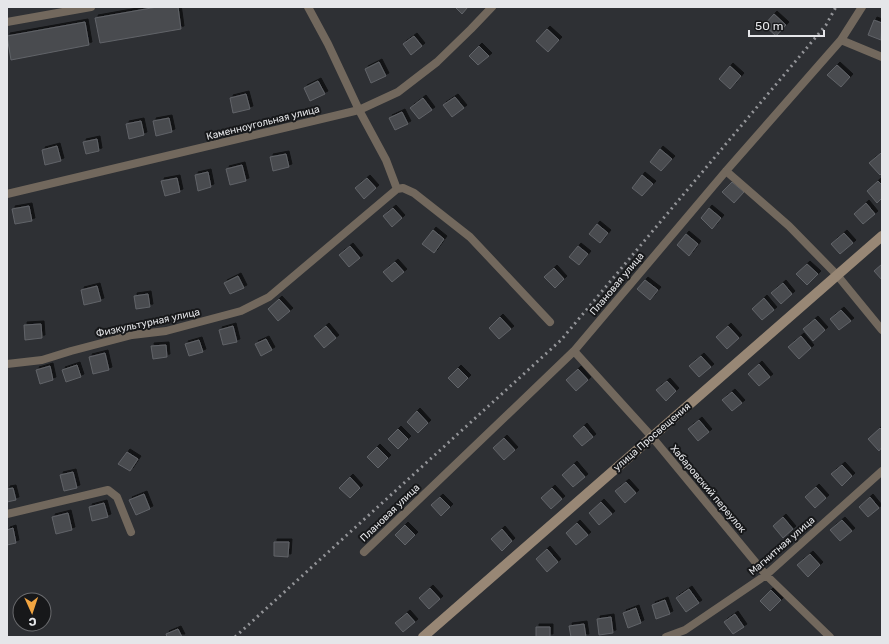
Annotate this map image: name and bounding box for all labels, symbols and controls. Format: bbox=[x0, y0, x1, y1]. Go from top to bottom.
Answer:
scale bar bbox=[749, 12, 824, 38]
text: 50 m bbox=[755, 19, 783, 33]
street label: Каменноугольная улица bbox=[205, 103, 321, 143]
street label: Плановая улица bbox=[587, 250, 647, 318]
street label: Физкультурная улица bbox=[95, 306, 201, 340]
street label: улица Просвещения bbox=[611, 400, 693, 474]
street label: Хабаровский переулок bbox=[668, 443, 749, 536]
street label: Плановая улица bbox=[358, 482, 422, 544]
street label: Магнитная улица bbox=[747, 514, 817, 578]
north arrow bbox=[12, 592, 52, 632]
text: С bbox=[28, 615, 37, 628]

